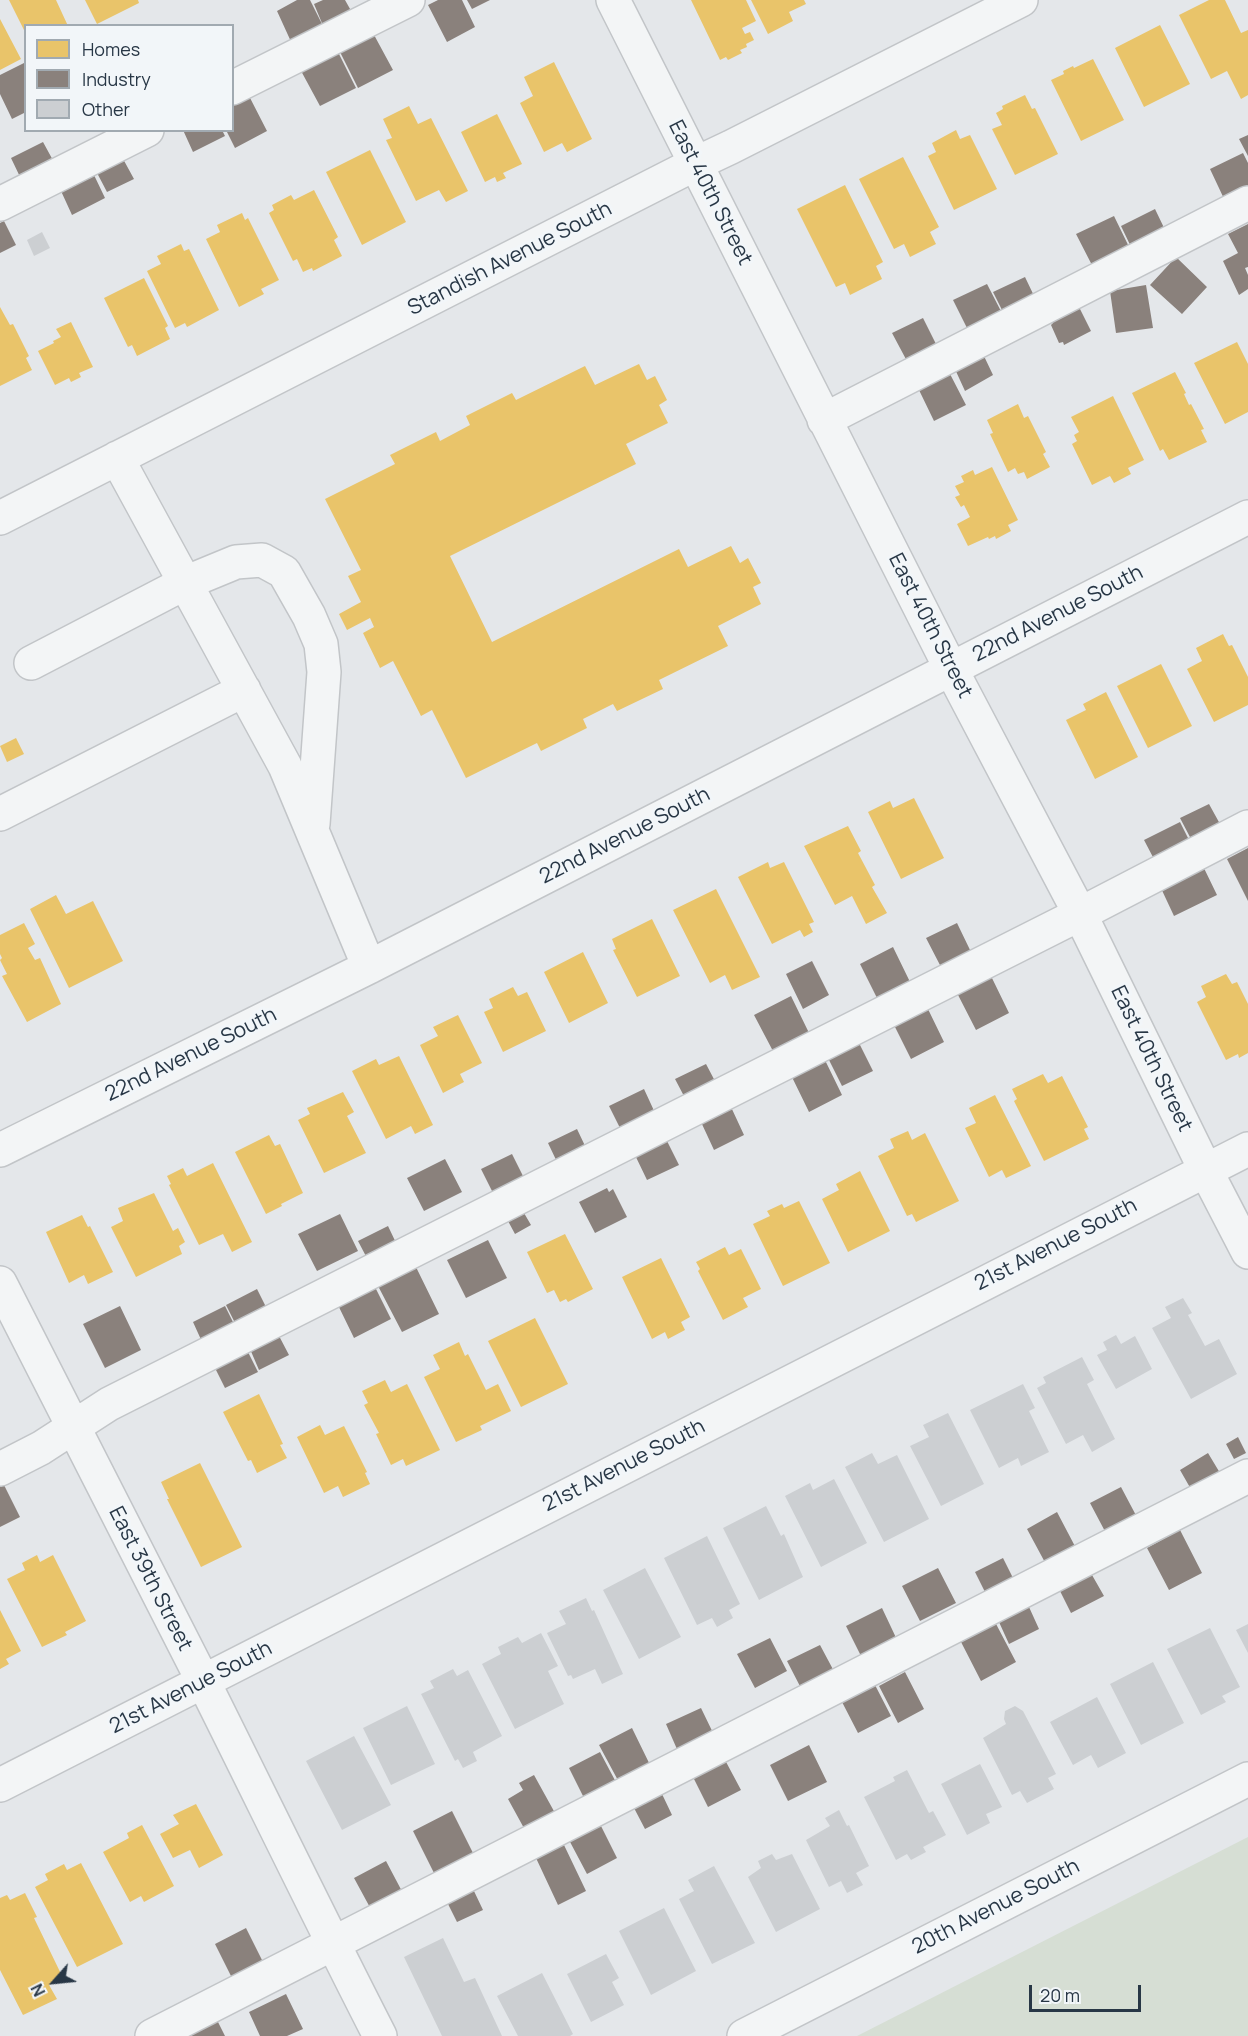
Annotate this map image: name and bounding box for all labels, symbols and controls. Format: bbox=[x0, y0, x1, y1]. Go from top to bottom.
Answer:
legend bbox=[24, 24, 234, 132]
text: Homes bbox=[82, 37, 140, 61]
text: Industry bbox=[82, 67, 151, 91]
text: Other bbox=[82, 97, 130, 121]
street label: East 40th Street bbox=[663, 116, 757, 270]
street label: Standish Avenue South bbox=[404, 197, 616, 321]
street label: East 40th Street bbox=[883, 549, 977, 703]
street label: 22nd Avenue South bbox=[969, 560, 1147, 668]
street label: 22nd Avenue South bbox=[536, 782, 714, 890]
street label: East 40th Street bbox=[1105, 982, 1197, 1136]
street label: 22nd Avenue South bbox=[101, 1003, 281, 1107]
street label: 21st Avenue South bbox=[971, 1193, 1141, 1297]
street label: 21st Avenue South bbox=[539, 1414, 709, 1518]
street label: East 39th Street bbox=[103, 1503, 197, 1655]
street label: 21st Avenue South bbox=[106, 1636, 276, 1740]
street label: 20th Avenue South bbox=[908, 1854, 1084, 1960]
north arrow bbox=[24, 1952, 84, 2012]
scale bar bbox=[1032, 1973, 1144, 2011]
text: N bbox=[26, 1980, 50, 2000]
text: 20 m bbox=[1040, 1983, 1080, 2007]

